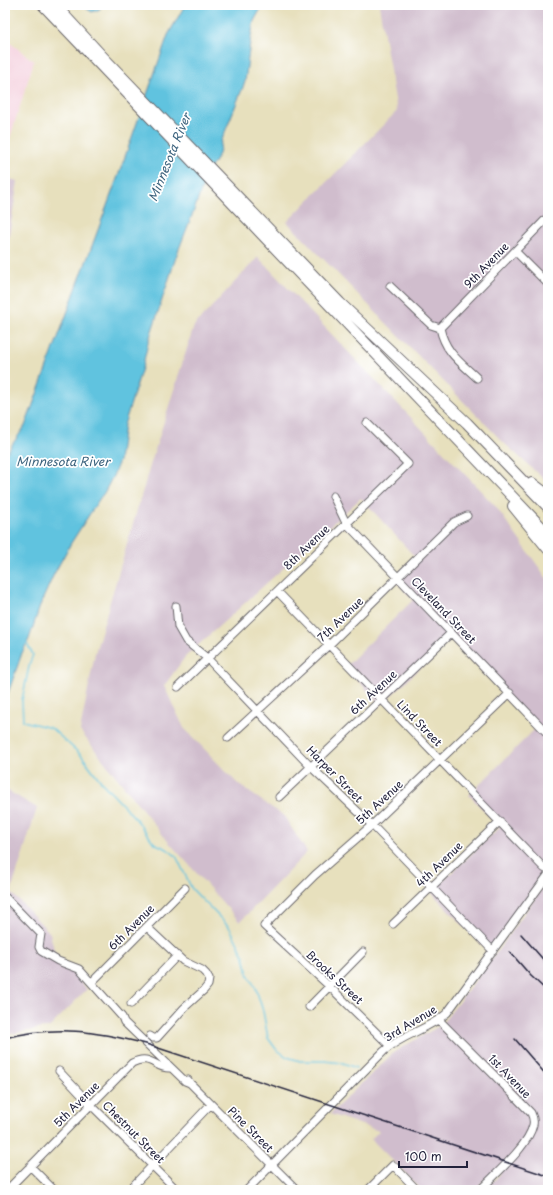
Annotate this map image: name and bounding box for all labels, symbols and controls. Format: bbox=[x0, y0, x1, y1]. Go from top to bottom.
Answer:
water label: Minnesota River bbox=[143, 109, 195, 204]
street label: 9th Avenue bbox=[460, 238, 512, 292]
water label: Minnesota River bbox=[16, 452, 111, 470]
street label: 8th Avenue bbox=[279, 520, 333, 574]
street label: Cleveland Street bbox=[408, 573, 481, 648]
street label: 7th Avenue bbox=[313, 593, 367, 645]
street label: 6th Avenue bbox=[346, 666, 400, 718]
street label: Lind Street bbox=[393, 696, 447, 750]
street label: Harper Street bbox=[303, 742, 368, 807]
street label: 5th Avenue bbox=[352, 776, 406, 828]
street label: 4th Avenue bbox=[412, 837, 466, 891]
street label: 6th Avenue bbox=[104, 900, 158, 954]
street label: Brooks Street bbox=[303, 946, 368, 1008]
street label: 3rd Avenue bbox=[380, 1001, 440, 1045]
street label: 1st Avenue bbox=[485, 1050, 535, 1102]
street label: 5th Avenue bbox=[49, 1077, 103, 1131]
street label: Chestnut Street bbox=[99, 1097, 169, 1167]
street label: Pine Street bbox=[224, 1102, 278, 1156]
scale bar bbox=[399, 1143, 467, 1169]
text: 100 m bbox=[405, 1147, 442, 1165]

